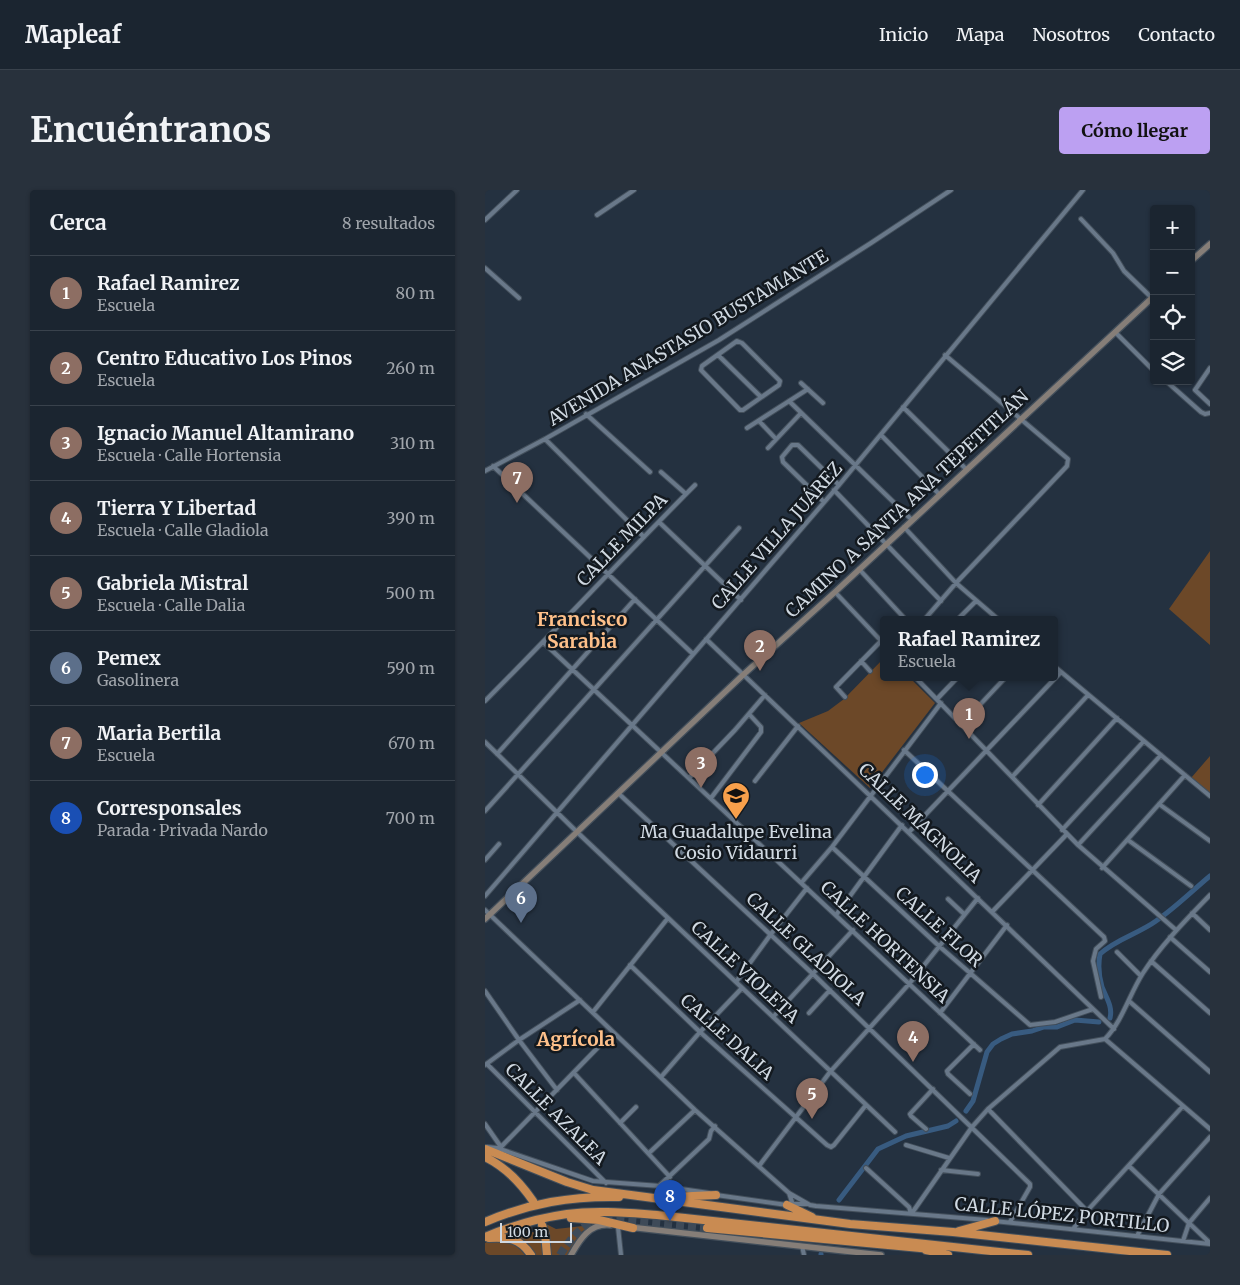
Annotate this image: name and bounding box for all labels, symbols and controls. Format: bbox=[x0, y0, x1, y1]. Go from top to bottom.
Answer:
text: Mapleaf bbox=[25, 19, 121, 50]
text: Inicio bbox=[879, 23, 928, 46]
text: Mapa bbox=[956, 23, 1005, 46]
text: Nosotros bbox=[1033, 23, 1110, 46]
text: Contacto bbox=[1138, 23, 1215, 46]
button: Cómo llegar bbox=[1059, 107, 1210, 154]
text: Encuéntranos bbox=[30, 108, 271, 152]
map controls bbox=[1150, 205, 1195, 385]
button: + bbox=[1150, 205, 1195, 250]
text: Cerca bbox=[50, 209, 107, 236]
text: 8 resultados bbox=[342, 213, 435, 233]
street label: AVENIDA ANASTASIO BUSTAMANTE bbox=[543, 244, 833, 431]
button: − bbox=[1150, 250, 1195, 295]
text: Rafael Ramirez bbox=[97, 271, 239, 295]
text: 1 bbox=[62, 283, 70, 303]
text: 80 m bbox=[396, 283, 435, 303]
text: Escuela bbox=[97, 295, 155, 315]
button: locate bbox=[1150, 295, 1195, 340]
button: layers bbox=[1150, 340, 1195, 385]
text: Centro Educativo Los Pinos bbox=[97, 346, 352, 370]
text: 2 bbox=[61, 358, 71, 378]
text: 260 m bbox=[386, 358, 435, 378]
text: Escuela bbox=[97, 370, 155, 390]
street label: CAMINO A SANTA ANA TEPETITLÁN bbox=[780, 385, 1033, 623]
text: Ignacio Manuel Altamirano bbox=[97, 421, 354, 445]
text: 3 bbox=[61, 433, 71, 453]
text: 310 m bbox=[390, 433, 435, 453]
text: Escuela · Calle Hortensia bbox=[97, 445, 281, 465]
street label: CALLE VILLA JUÁREZ bbox=[706, 457, 847, 614]
pin: 7 bbox=[501, 462, 533, 503]
street label: CALLE MILPA bbox=[571, 488, 672, 591]
text: Tierra Y Libertad bbox=[97, 496, 256, 520]
text: 4 bbox=[61, 508, 71, 528]
text: 390 m bbox=[387, 508, 435, 528]
text: Escuela · Calle Gladiola bbox=[97, 520, 269, 540]
text: Gabriela Mistral bbox=[97, 571, 248, 595]
text: 5 bbox=[61, 583, 71, 603]
text: 500 m bbox=[385, 583, 435, 603]
text: Escuela · Calle Dalia bbox=[97, 595, 245, 615]
district label: Francisco Sarabia bbox=[537, 607, 627, 653]
popup bbox=[880, 616, 1058, 681]
text: Rafael Ramirez bbox=[898, 627, 1040, 651]
pin: 2 bbox=[744, 630, 776, 671]
text: Pemex bbox=[97, 646, 161, 670]
text: Escuela bbox=[898, 651, 956, 671]
text: 6 bbox=[61, 658, 71, 678]
text: 590 m bbox=[386, 658, 435, 678]
text: Gasolinera bbox=[97, 670, 179, 690]
pin: 1 bbox=[953, 698, 985, 739]
text: Maria Bertila bbox=[97, 721, 221, 745]
text: 7 bbox=[61, 733, 71, 753]
text: 670 m bbox=[388, 733, 435, 753]
text: Escuela bbox=[97, 745, 155, 765]
pin: 3 bbox=[685, 747, 717, 788]
street label: CALLE MAGNOLIA bbox=[854, 758, 987, 888]
your location bbox=[912, 762, 938, 788]
school or university icon: Ma Guadalupe Evelina Cosio Vidaurri bbox=[721, 781, 751, 820]
text: Corresponsales bbox=[97, 796, 242, 820]
text: 8 bbox=[61, 808, 71, 828]
text: 700 m bbox=[386, 808, 435, 828]
text: Parada · Privada Nardo bbox=[97, 820, 268, 840]
place label: Ma Guadalupe Evelina Cosio Vidaurri bbox=[640, 820, 832, 864]
street label: CALLE HORTENSIA bbox=[816, 876, 955, 1008]
street label: CALLE FLOR bbox=[891, 881, 988, 972]
pin: 6 bbox=[505, 882, 537, 923]
street label: CALLE GLADIOLA bbox=[742, 887, 871, 1010]
street label: CALLE VIOLETA bbox=[686, 916, 805, 1028]
street label: CALLE DALIA bbox=[676, 989, 779, 1085]
pin: 4 bbox=[897, 1021, 929, 1062]
district label: Agrícola bbox=[536, 1027, 616, 1051]
street label: CALLE AZALEA bbox=[500, 1058, 612, 1170]
pin: 5 bbox=[796, 1078, 828, 1119]
pin: 8 bbox=[654, 1180, 686, 1221]
street label: CALLE LÓPEZ PORTILLO bbox=[953, 1192, 1171, 1237]
scale bar bbox=[500, 1220, 573, 1243]
text: 100 m bbox=[507, 1223, 548, 1241]

